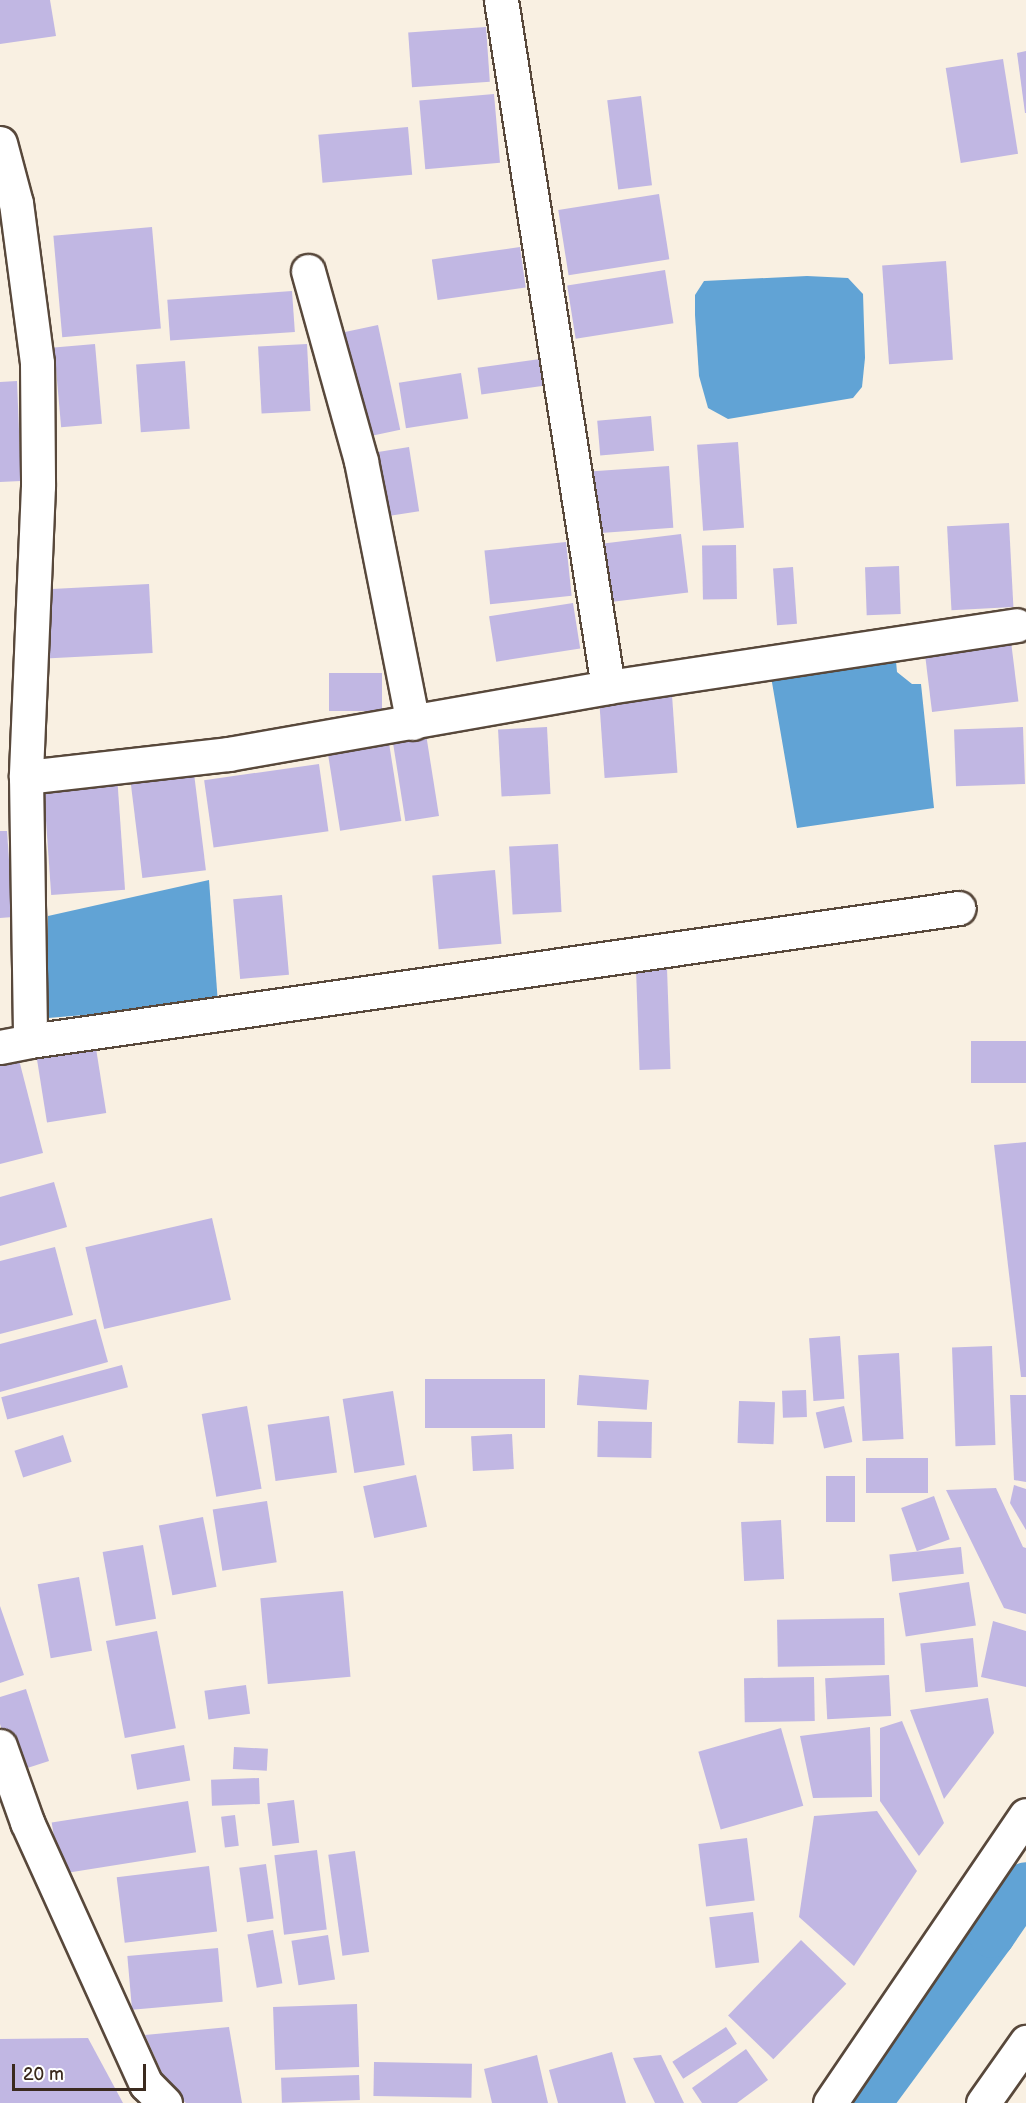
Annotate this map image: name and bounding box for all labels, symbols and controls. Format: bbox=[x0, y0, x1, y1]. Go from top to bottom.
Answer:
scale bar bbox=[15, 2052, 148, 2090]
text: 20 m bbox=[23, 2064, 64, 2085]

